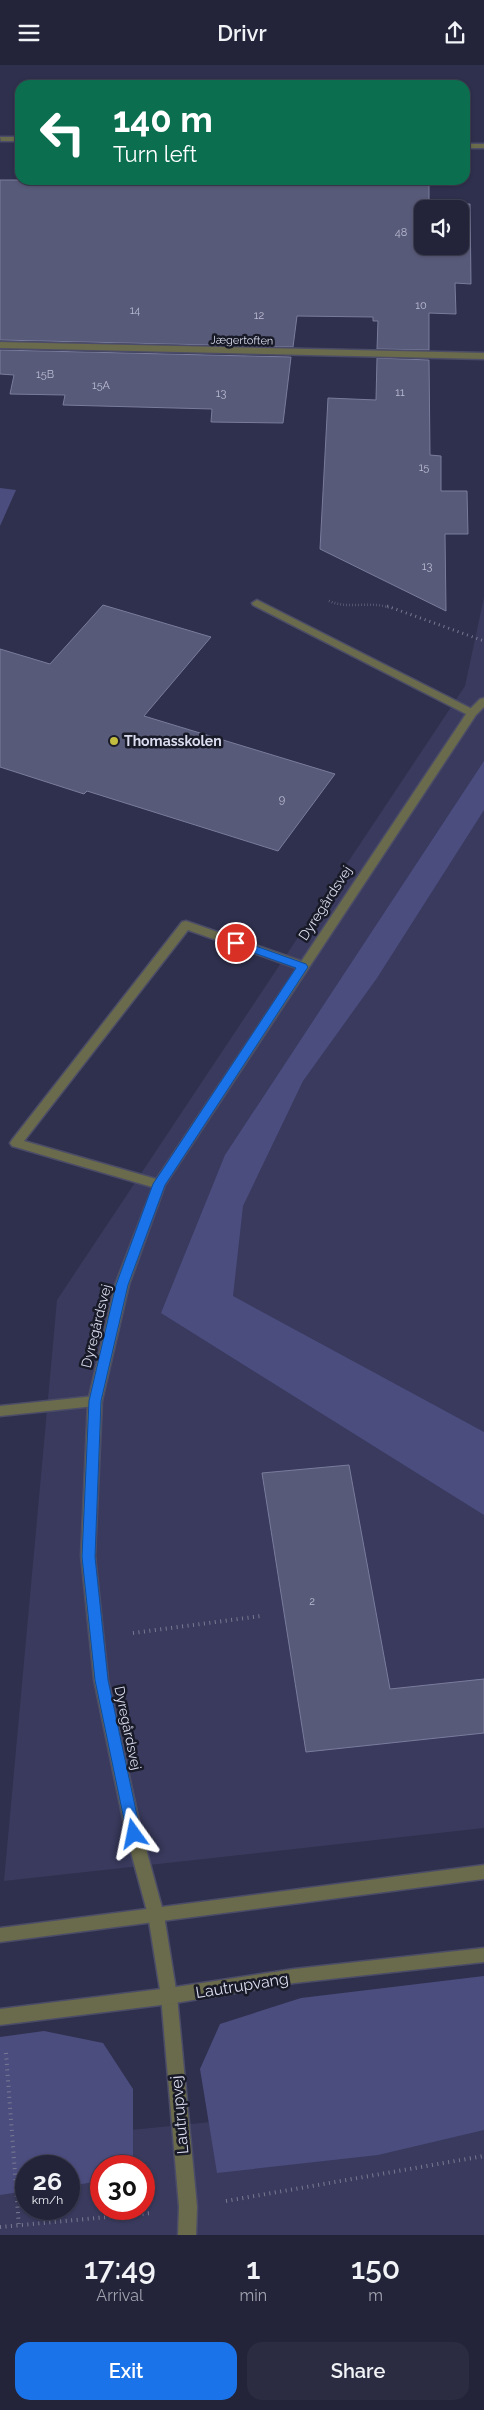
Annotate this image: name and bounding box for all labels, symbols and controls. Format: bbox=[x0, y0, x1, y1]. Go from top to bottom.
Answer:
icon: menu bbox=[15, 19, 43, 47]
icon: share bbox=[441, 19, 469, 47]
text: Drivr bbox=[217, 20, 267, 46]
text: 140 m bbox=[113, 99, 213, 140]
icon: left bbox=[30, 100, 95, 165]
text: Turn left bbox=[113, 141, 197, 167]
map controls bbox=[414, 200, 469, 255]
button: sound bbox=[414, 200, 469, 255]
house number: 48 bbox=[395, 226, 407, 239]
house number: 10 bbox=[415, 299, 427, 312]
house number: 14 bbox=[130, 304, 140, 317]
house number: 12 bbox=[254, 309, 264, 322]
street label: Jægertoften bbox=[211, 333, 273, 348]
house number: 15B bbox=[36, 368, 54, 381]
house number: 15A bbox=[92, 379, 111, 392]
house number: 11 bbox=[395, 386, 405, 399]
house number: 13 bbox=[216, 387, 226, 400]
house number: 15 bbox=[419, 461, 429, 474]
house number: 13 bbox=[422, 560, 432, 573]
place label: Thomasskolen bbox=[124, 733, 222, 749]
marker: Thomasskolen bbox=[108, 735, 120, 747]
house number: 9 bbox=[279, 793, 285, 806]
street label: Dyregårdsvej bbox=[295, 863, 355, 943]
pin bbox=[215, 922, 257, 964]
icon: arrive bbox=[222, 929, 250, 957]
street label: Dyregårdsvej bbox=[78, 1283, 114, 1369]
house number: 2 bbox=[309, 1595, 315, 1608]
street label: Dyregårdsvej bbox=[111, 1685, 145, 1771]
position arrow bbox=[107, 1807, 159, 1859]
street label: Lautrupvang bbox=[194, 1969, 290, 2002]
street label: Lautrupvej bbox=[167, 2075, 192, 2155]
speed limit sign: 30 bbox=[90, 2155, 155, 2220]
text: 26 bbox=[33, 2166, 62, 2196]
text: km/h bbox=[32, 2193, 63, 2207]
text: 17:49 bbox=[84, 2251, 156, 2286]
text: 1 bbox=[246, 2251, 260, 2286]
text: 150 bbox=[351, 2251, 400, 2286]
text: Arrival bbox=[96, 2286, 143, 2305]
text: min bbox=[240, 2286, 267, 2305]
text: m bbox=[368, 2286, 383, 2305]
button: Exit bbox=[15, 2342, 237, 2400]
button: Share bbox=[247, 2342, 469, 2400]

